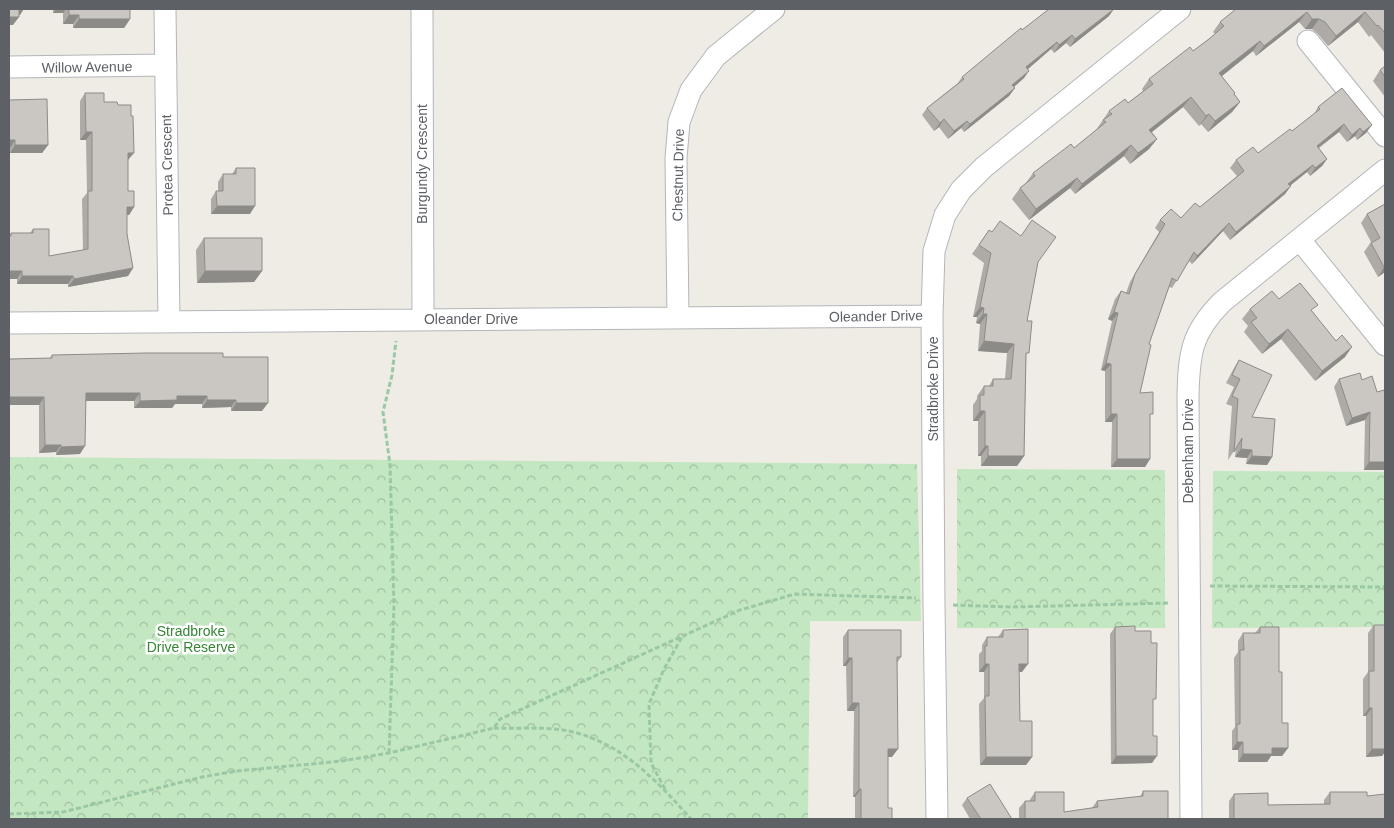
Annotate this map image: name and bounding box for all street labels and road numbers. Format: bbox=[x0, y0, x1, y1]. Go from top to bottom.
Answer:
street label: Willow Avenue bbox=[41, 58, 133, 76]
street label: Burgundy Crescent bbox=[414, 104, 430, 224]
street label: Protea Crescent bbox=[158, 114, 176, 216]
street label: Chestnut Drive bbox=[669, 128, 687, 221]
street label: Oleander Drive bbox=[829, 307, 923, 325]
street label: Oleander Drive bbox=[424, 311, 518, 327]
street label: Stradbroke Drive bbox=[925, 336, 941, 442]
street label: Debenham Drive bbox=[1180, 398, 1196, 504]

